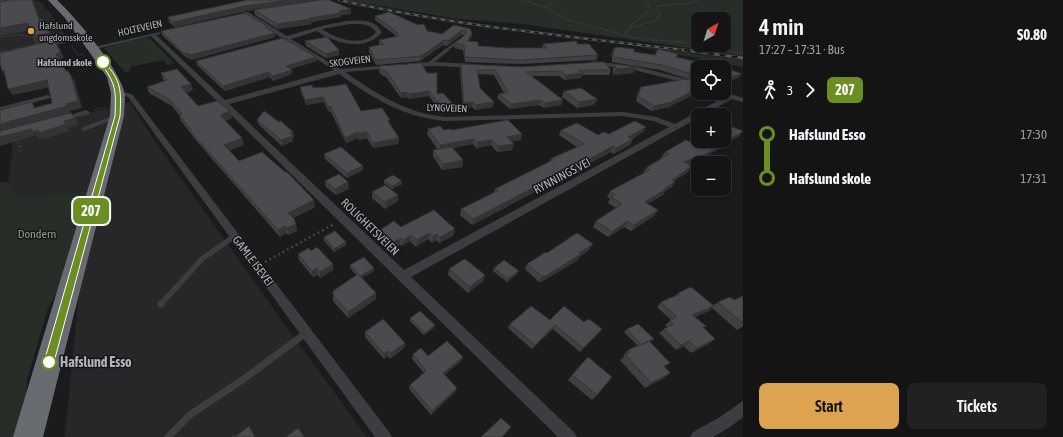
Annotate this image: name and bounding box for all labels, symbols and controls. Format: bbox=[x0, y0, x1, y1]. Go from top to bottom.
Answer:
north arrow bbox=[691, 12, 731, 52]
map controls bbox=[691, 12, 731, 196]
text: 4 min bbox=[759, 14, 804, 40]
street label: HOLTEVEIEN bbox=[117, 18, 163, 38]
place label: Hafslund ungdomsskole bbox=[39, 20, 93, 43]
marker: Hafslund ungdomsskole bbox=[26, 26, 36, 36]
text: $0.80 bbox=[1017, 26, 1047, 43]
text: 17:27 – 17:31 · Bus bbox=[759, 42, 845, 57]
street label: SKOGVEIEN bbox=[329, 53, 372, 69]
marker: Hafslund skole bbox=[95, 54, 111, 70]
place label: Hafslund skole bbox=[37, 57, 92, 68]
button: locate bbox=[691, 60, 731, 100]
icon: walk bbox=[759, 79, 781, 101]
icon: forward bbox=[799, 79, 821, 101]
text: 207 bbox=[835, 82, 855, 98]
text: 3 bbox=[787, 83, 793, 98]
street label: LYNGVEIEN bbox=[426, 102, 468, 114]
button: + bbox=[691, 108, 731, 148]
text: Hafslund Esso bbox=[789, 126, 866, 143]
text: 17:30 bbox=[1020, 127, 1047, 142]
street label: RYNNINGS VEI bbox=[531, 155, 593, 197]
button: − bbox=[691, 156, 731, 196]
text: Hafslund skole bbox=[789, 170, 871, 187]
text: 17:31 bbox=[1020, 171, 1047, 186]
street label: ROLIGHETSVEIEN bbox=[338, 196, 402, 258]
line badge: 207 bbox=[68, 198, 114, 224]
text: 207 bbox=[81, 203, 101, 219]
park label: Dondern bbox=[18, 227, 56, 241]
street label: GAMLE ISEVEI bbox=[230, 233, 276, 289]
marker: Hafslund Esso bbox=[41, 354, 57, 370]
place label: Hafslund Esso bbox=[60, 354, 132, 370]
button: Start bbox=[759, 383, 899, 429]
button: Tickets bbox=[907, 383, 1047, 429]

